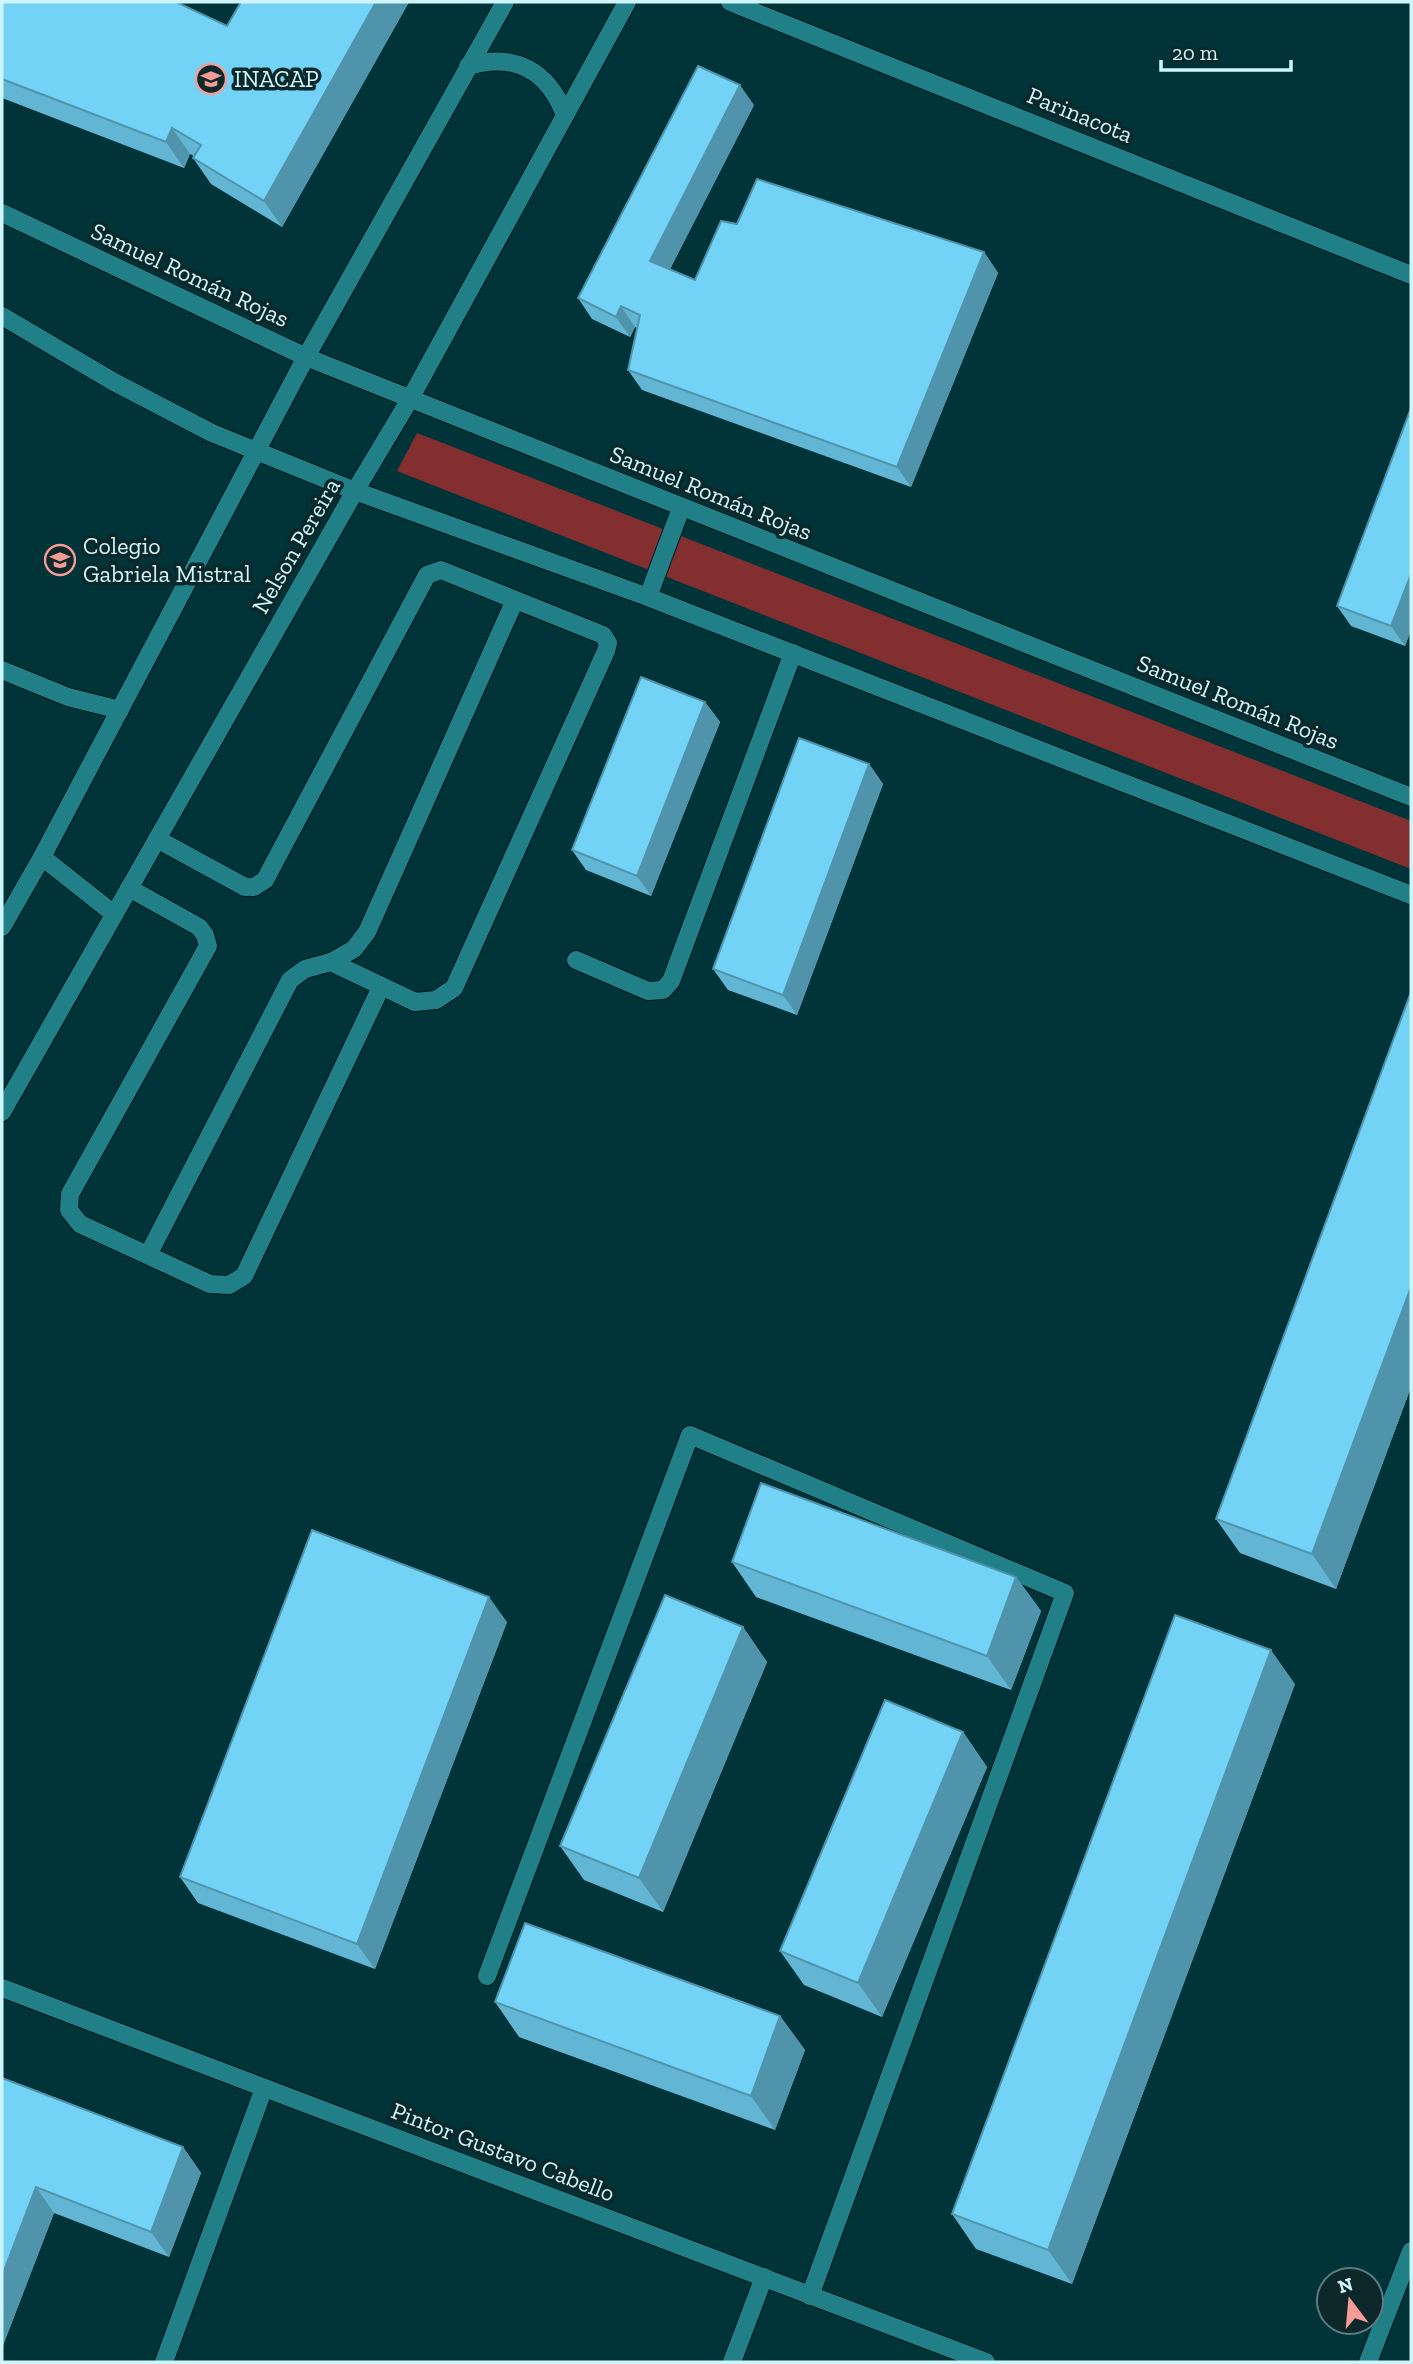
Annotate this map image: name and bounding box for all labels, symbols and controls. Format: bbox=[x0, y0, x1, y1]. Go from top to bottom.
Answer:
scale bar bbox=[1161, 28, 1290, 72]
text: 20 m bbox=[1172, 40, 1218, 65]
school or university icon: INACAP bbox=[194, 62, 228, 96]
place label: INACAP bbox=[234, 64, 319, 93]
street label: Parinacota bbox=[1023, 80, 1138, 149]
street label: Samuel Román Rojas bbox=[87, 216, 294, 333]
street label: Samuel Román Rojas bbox=[606, 439, 816, 546]
street label: Nelson Pereira bbox=[245, 473, 346, 618]
place label: Colegio Gabriela Mistral bbox=[83, 531, 251, 588]
school or university icon: Colegio Gabriela Mistral bbox=[43, 543, 77, 577]
street label: Samuel Román Rojas bbox=[1133, 648, 1343, 755]
street label: Pintor Gustavo Cabello bbox=[387, 2096, 619, 2208]
north arrow bbox=[1315, 2266, 1385, 2336]
text: N bbox=[1335, 2272, 1356, 2298]

